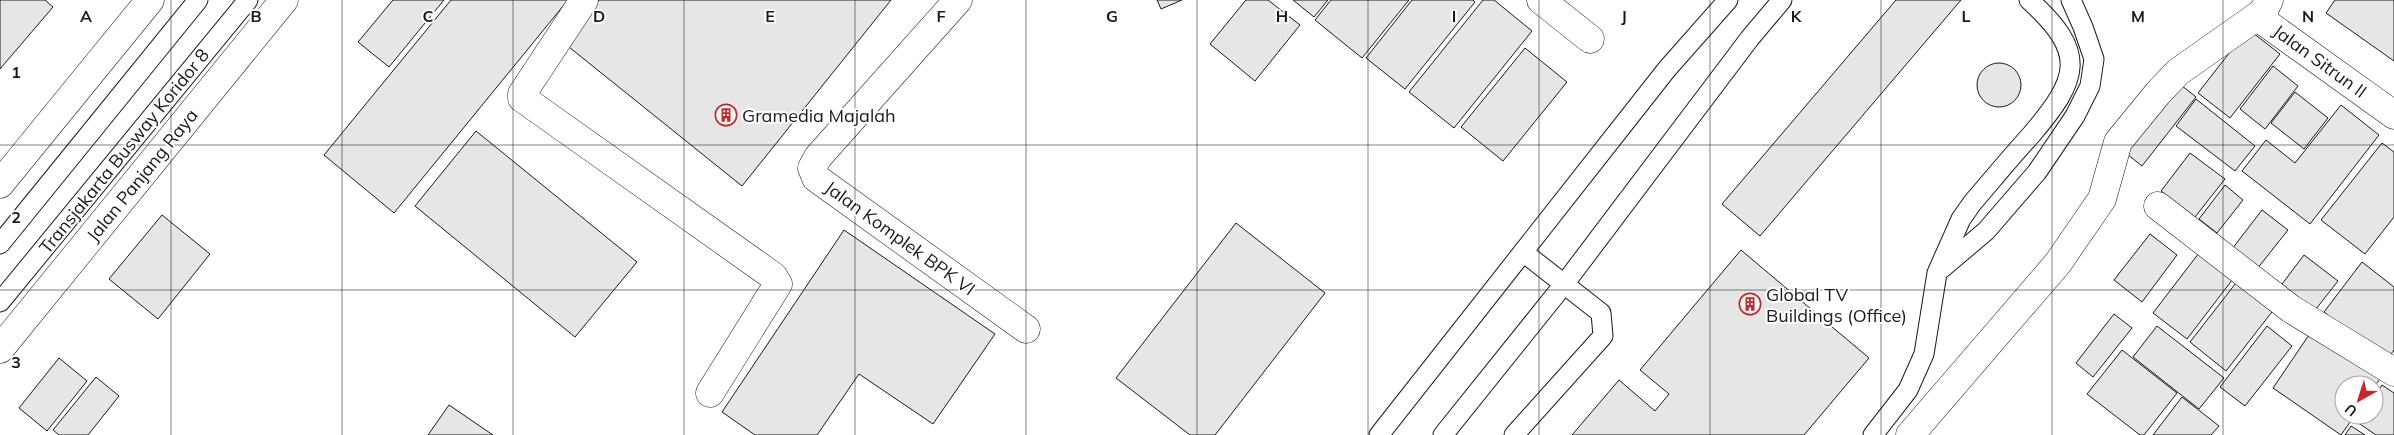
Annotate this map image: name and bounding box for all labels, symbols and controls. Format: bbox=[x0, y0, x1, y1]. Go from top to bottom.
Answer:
text: A bbox=[80, 6, 92, 26]
text: B bbox=[250, 6, 262, 26]
text: C bbox=[423, 6, 434, 26]
text: D bbox=[593, 6, 605, 26]
text: E bbox=[765, 6, 775, 26]
text: F bbox=[936, 6, 946, 26]
text: G bbox=[1106, 6, 1118, 26]
text: H bbox=[1276, 6, 1288, 26]
text: I bbox=[1452, 6, 1456, 26]
text: J bbox=[1621, 6, 1627, 26]
text: K bbox=[1791, 6, 1803, 26]
text: L bbox=[1962, 6, 1971, 26]
text: M bbox=[2131, 6, 2145, 26]
text: N bbox=[2302, 6, 2314, 26]
street label: Jalan Sitrun II bbox=[2269, 19, 2371, 103]
street label: Transjakarta Busway Koridor 8 bbox=[34, 44, 214, 258]
text: 1 bbox=[11, 62, 21, 82]
building icon: Gramedia Majalah bbox=[714, 103, 738, 127]
street label: Jalan Panjang Raya bbox=[81, 104, 203, 246]
place label: Gramedia Majalah bbox=[742, 104, 896, 127]
street label: Jalan Komplek BPK VI bbox=[820, 176, 980, 300]
text: 2 bbox=[11, 207, 21, 227]
place label: Global TV Buildings (Office) bbox=[1766, 283, 1907, 327]
building icon: Global TV Buildings (Office) bbox=[1738, 292, 1762, 316]
text: 3 bbox=[11, 352, 21, 372]
north arrow bbox=[2334, 375, 2384, 425]
text: U bbox=[2341, 400, 2361, 420]

